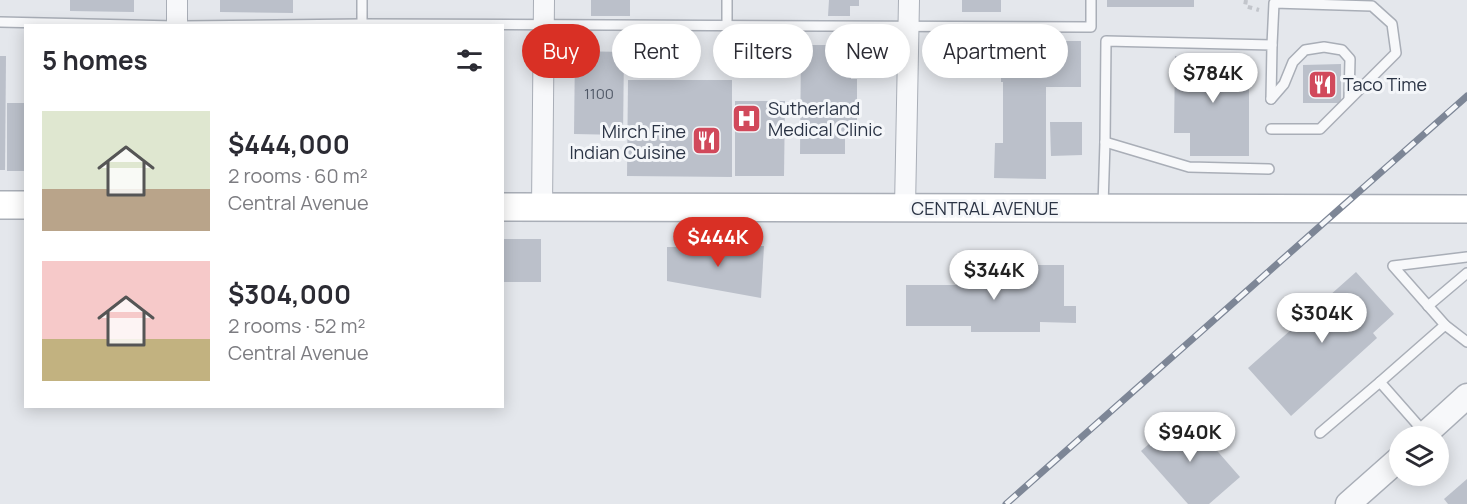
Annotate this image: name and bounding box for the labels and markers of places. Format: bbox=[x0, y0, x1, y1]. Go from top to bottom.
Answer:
pin: $784K bbox=[1171, 53, 1255, 104]
restaurant icon: Taco Time bbox=[1306, 68, 1338, 100]
place label: Taco Time bbox=[1343, 72, 1427, 96]
place label: Sutherland Medical Clinic bbox=[768, 96, 882, 141]
hospital icon: Sutherland Medical Clinic bbox=[731, 102, 763, 134]
place label: Mirch Fine Indian Cuisine bbox=[569, 119, 686, 164]
restaurant icon: Mirch Fine Indian Cuisine bbox=[691, 125, 723, 157]
pin: $444K bbox=[676, 217, 760, 268]
pin: $344K bbox=[952, 250, 1036, 301]
pin: $304K bbox=[1280, 293, 1364, 344]
pin: $940K bbox=[1148, 412, 1232, 463]

